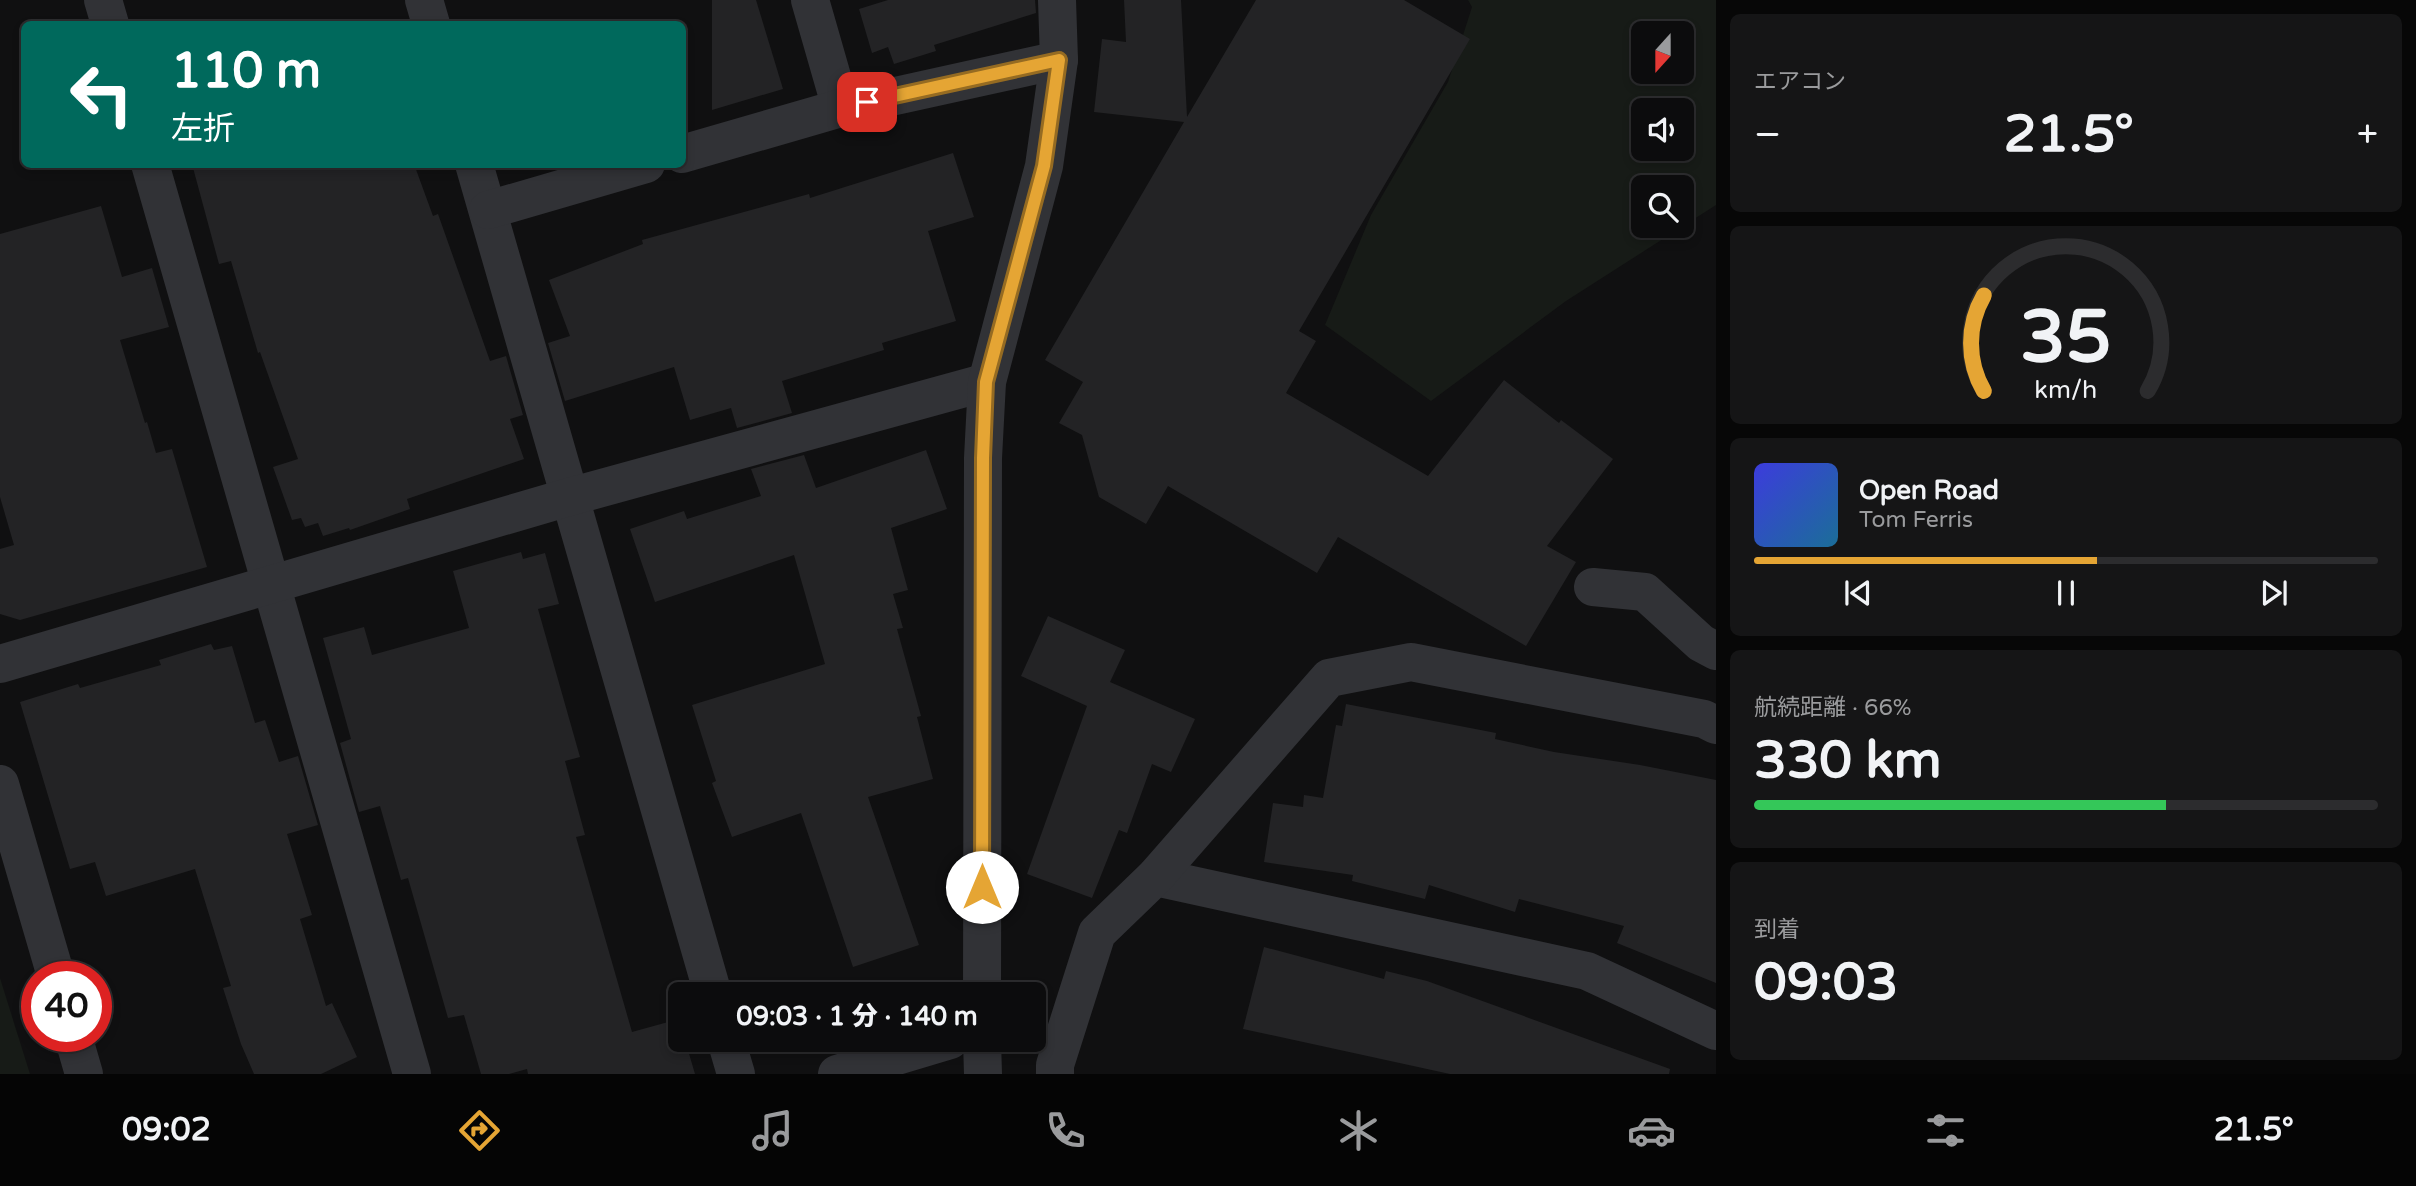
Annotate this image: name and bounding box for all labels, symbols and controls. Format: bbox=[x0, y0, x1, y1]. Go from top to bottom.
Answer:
north arrow bbox=[1631, 21, 1694, 84]
map controls bbox=[1631, 21, 1694, 238]
text: 110 m bbox=[171, 42, 321, 101]
icon: left bbox=[56, 49, 147, 140]
text: エアコン bbox=[1754, 68, 1846, 96]
pin bbox=[837, 72, 897, 132]
icon: arrive bbox=[848, 83, 886, 121]
button: sound bbox=[1631, 98, 1694, 161]
text: 21.5° bbox=[2004, 103, 2134, 166]
text: 左折 bbox=[171, 110, 235, 148]
text: − bbox=[1754, 112, 1781, 158]
text: + bbox=[2357, 112, 2378, 158]
button: search bbox=[1631, 175, 1694, 238]
text: 35 bbox=[2020, 294, 2112, 382]
text: km/h bbox=[2035, 375, 2097, 405]
text: Open Road bbox=[1859, 475, 1999, 506]
text: Tom Ferris bbox=[1859, 506, 1973, 534]
icon: previous bbox=[1839, 574, 1877, 612]
icon: pause bbox=[2047, 574, 2085, 612]
icon: next bbox=[2255, 574, 2293, 612]
text: 航続距離 · 66% bbox=[1754, 694, 1912, 722]
text: 330 km bbox=[1754, 729, 1942, 792]
position arrow bbox=[945, 850, 1019, 924]
text: 到着 bbox=[1754, 916, 1800, 944]
text: 09:03 bbox=[1754, 951, 1898, 1014]
speed limit sign: 40 bbox=[21, 961, 112, 1052]
text: 09:03 · 1 分 · 140 m bbox=[736, 1001, 978, 1032]
icon: directions bbox=[455, 1106, 504, 1155]
icon: music bbox=[748, 1106, 797, 1155]
icon: phone bbox=[1041, 1106, 1090, 1155]
icon: climate bbox=[1334, 1106, 1383, 1155]
icon: car bbox=[1627, 1106, 1676, 1155]
icon: filters bbox=[1921, 1106, 1970, 1155]
text: 09:02 bbox=[122, 1111, 211, 1149]
text: 21.5° bbox=[2214, 1111, 2294, 1149]

